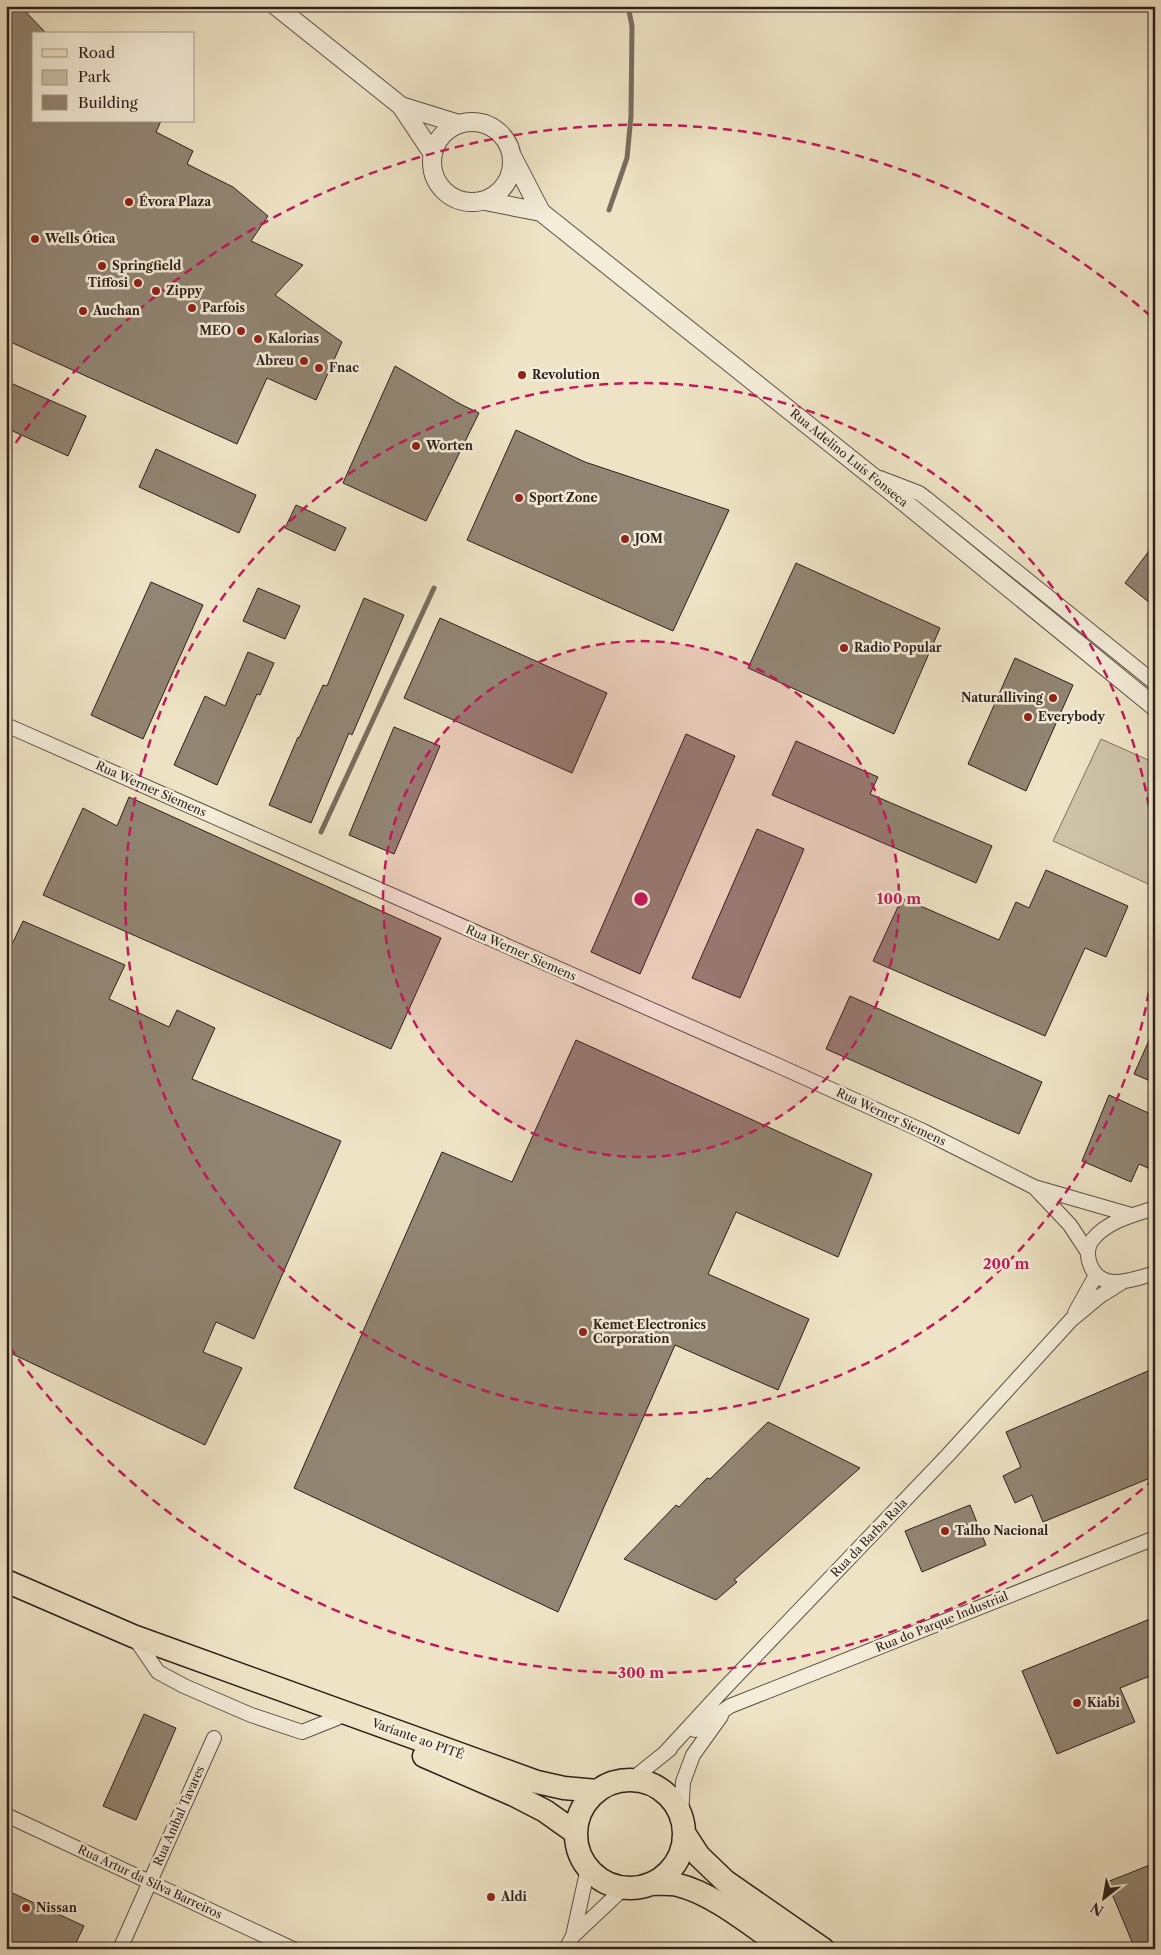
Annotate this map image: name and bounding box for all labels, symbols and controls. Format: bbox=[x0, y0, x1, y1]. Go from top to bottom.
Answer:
legend bbox=[32, 32, 195, 122]
text: Road bbox=[78, 43, 115, 62]
text: Park bbox=[78, 67, 112, 86]
text: Building bbox=[78, 93, 138, 112]
place label: Évora Plaza bbox=[139, 193, 212, 209]
marker: Évora Plaza bbox=[123, 196, 135, 208]
place label: Wells Ótica bbox=[44, 230, 117, 246]
marker: Wells Ótica bbox=[29, 233, 41, 245]
place label: Springfield bbox=[112, 258, 181, 273]
marker: Springfield bbox=[96, 260, 108, 272]
place label: Tiffosi bbox=[88, 275, 129, 290]
marker: Tiffosi bbox=[132, 277, 144, 289]
place label: Zippy bbox=[166, 283, 203, 298]
marker: Zippy bbox=[150, 285, 162, 297]
place label: Parfois bbox=[202, 300, 246, 315]
marker: Parfois bbox=[186, 302, 198, 314]
place label: Auchan bbox=[92, 303, 141, 318]
marker: Auchan bbox=[77, 305, 89, 317]
place label: MEO bbox=[199, 323, 231, 338]
marker: MEO bbox=[235, 325, 247, 337]
place label: Kalorias bbox=[268, 331, 319, 346]
marker: Kalorias bbox=[252, 333, 264, 345]
place label: Abreu bbox=[255, 353, 294, 368]
marker: Abreu bbox=[298, 355, 310, 367]
place label: Fnac bbox=[329, 360, 359, 375]
marker: Fnac bbox=[313, 362, 325, 374]
place label: Revolution bbox=[532, 367, 601, 382]
marker: Revolution bbox=[516, 369, 528, 381]
street label: Rua Adelino Luís Fonseca bbox=[787, 405, 912, 510]
place label: Worten bbox=[425, 438, 474, 453]
marker: Worten bbox=[410, 440, 422, 452]
place label: Sport Zone bbox=[529, 490, 598, 505]
marker: Sport Zone bbox=[513, 492, 525, 504]
place label: JOM bbox=[633, 531, 663, 546]
marker: JOM bbox=[619, 533, 631, 545]
place label: Radio Popular bbox=[854, 640, 942, 655]
marker: Radio Popular bbox=[838, 642, 850, 654]
place label: Naturalliving bbox=[961, 690, 1044, 705]
marker: Naturalliving bbox=[1047, 692, 1059, 704]
place label: Everybody bbox=[1038, 709, 1106, 724]
marker: Everybody bbox=[1022, 711, 1034, 723]
street label: Rua Werner Siemens bbox=[94, 757, 209, 820]
text: 100 m bbox=[877, 889, 921, 908]
centre of rings bbox=[632, 890, 650, 908]
street label: Rua Werner Siemens bbox=[464, 921, 579, 984]
street label: Rua Werner Siemens bbox=[834, 1085, 949, 1149]
text: 200 m bbox=[983, 1254, 1029, 1273]
place label: Kemet Electronics Corporation bbox=[593, 1317, 706, 1346]
marker: Kemet Electronics Corporation bbox=[577, 1326, 589, 1338]
street label: Rua da Barba Rala bbox=[827, 1495, 910, 1580]
place label: Talho Nacional bbox=[955, 1523, 1048, 1538]
marker: Talho Nacional bbox=[939, 1525, 951, 1537]
street label: Rua do Parque Industrial bbox=[873, 1588, 1011, 1655]
text: 300 m bbox=[618, 1663, 664, 1682]
place label: Kiabi bbox=[1087, 1695, 1121, 1710]
marker: Kiabi bbox=[1071, 1697, 1083, 1709]
street label: Variante ao PITÉ bbox=[369, 1714, 467, 1762]
street label: Rua Aníbal Tavares bbox=[150, 1763, 207, 1868]
street label: Rua Artur da Silva Barreiros bbox=[76, 1841, 225, 1922]
north arrow bbox=[1078, 1872, 1128, 1922]
place label: Aldi bbox=[500, 1889, 528, 1904]
marker: Aldi bbox=[485, 1891, 497, 1903]
text: N bbox=[1087, 1898, 1107, 1920]
place label: Nissan bbox=[36, 1900, 78, 1915]
marker: Nissan bbox=[20, 1902, 32, 1914]

